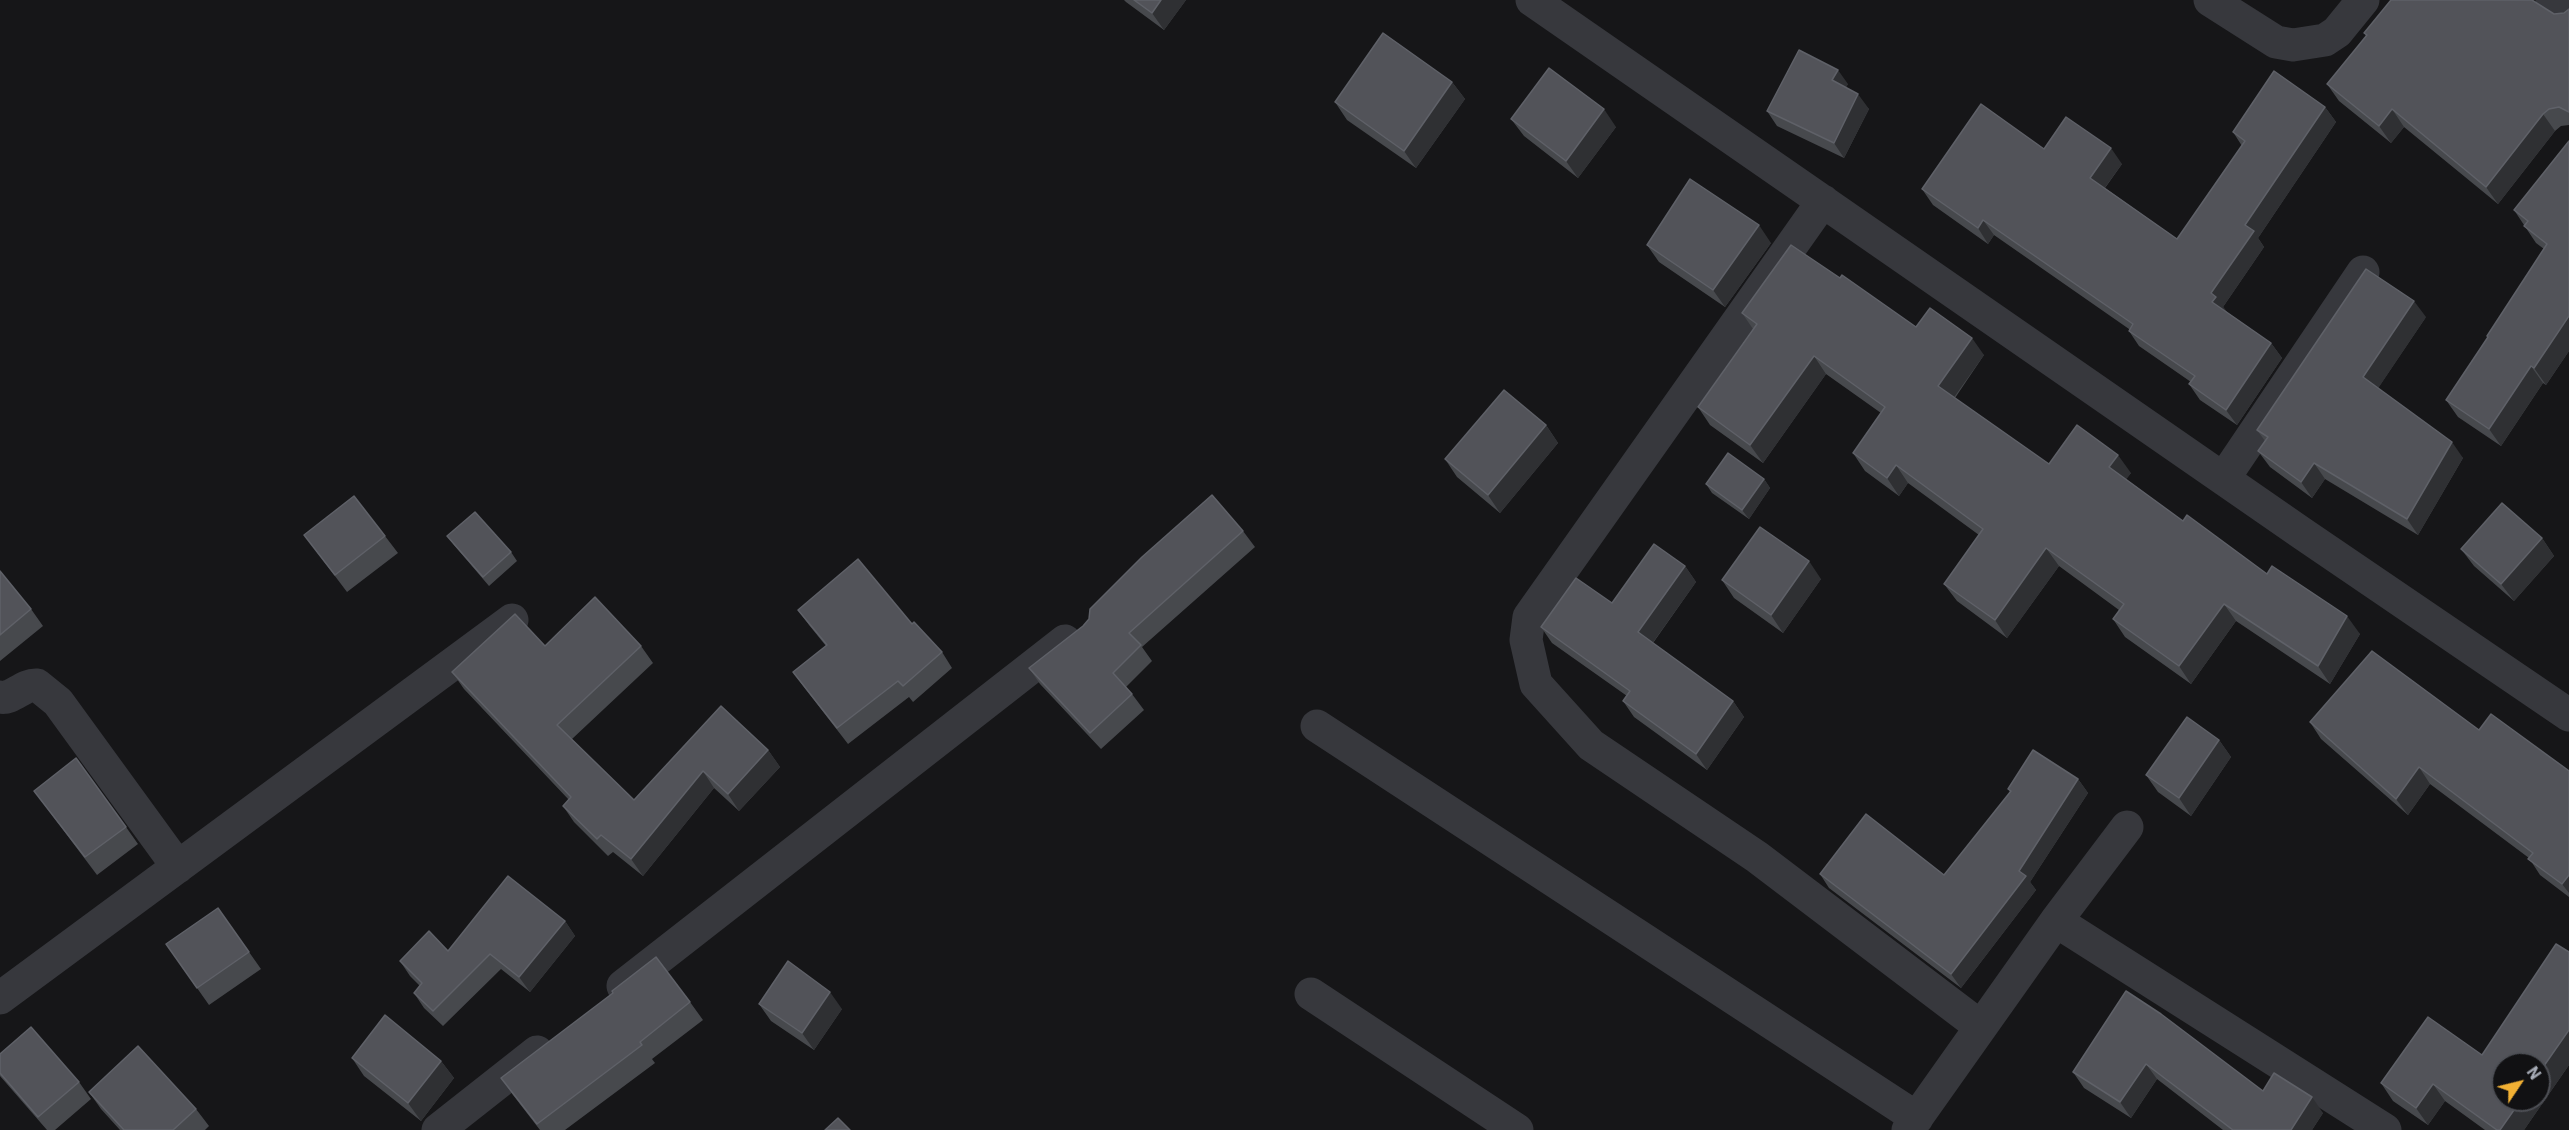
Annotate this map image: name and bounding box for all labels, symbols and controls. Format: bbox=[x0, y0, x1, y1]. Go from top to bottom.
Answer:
north arrow bbox=[2491, 1052, 2551, 1112]
text: N bbox=[2523, 1062, 2546, 1083]

